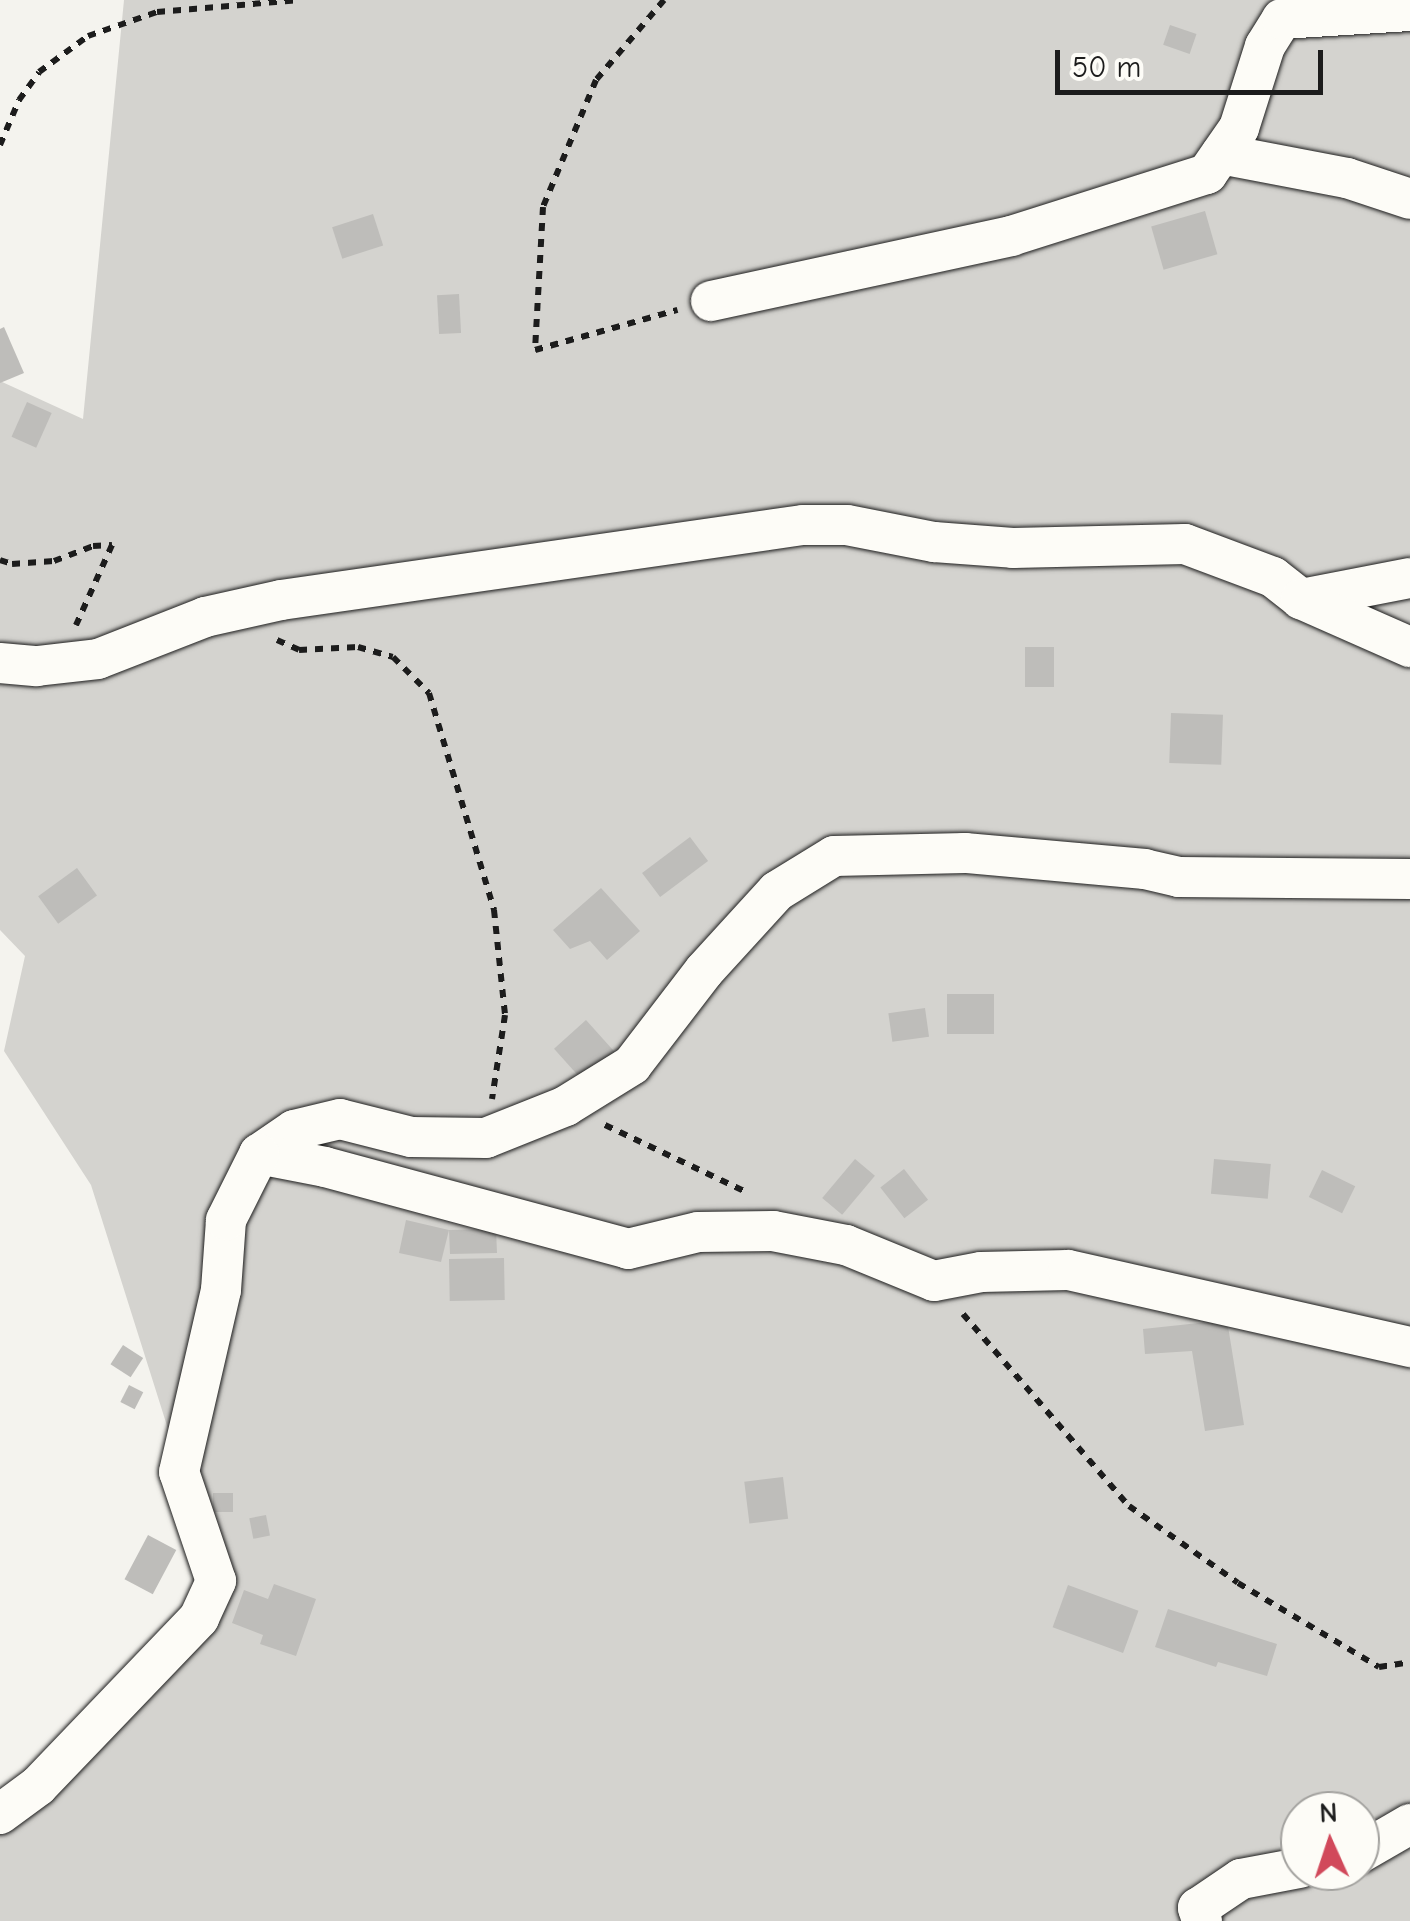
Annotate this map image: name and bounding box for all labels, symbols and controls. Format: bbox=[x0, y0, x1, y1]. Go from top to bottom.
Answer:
scale bar bbox=[1060, 30, 1328, 92]
text: 50 m bbox=[1072, 50, 1141, 85]
north arrow bbox=[1280, 1791, 1380, 1891]
text: N bbox=[1319, 1797, 1338, 1829]

